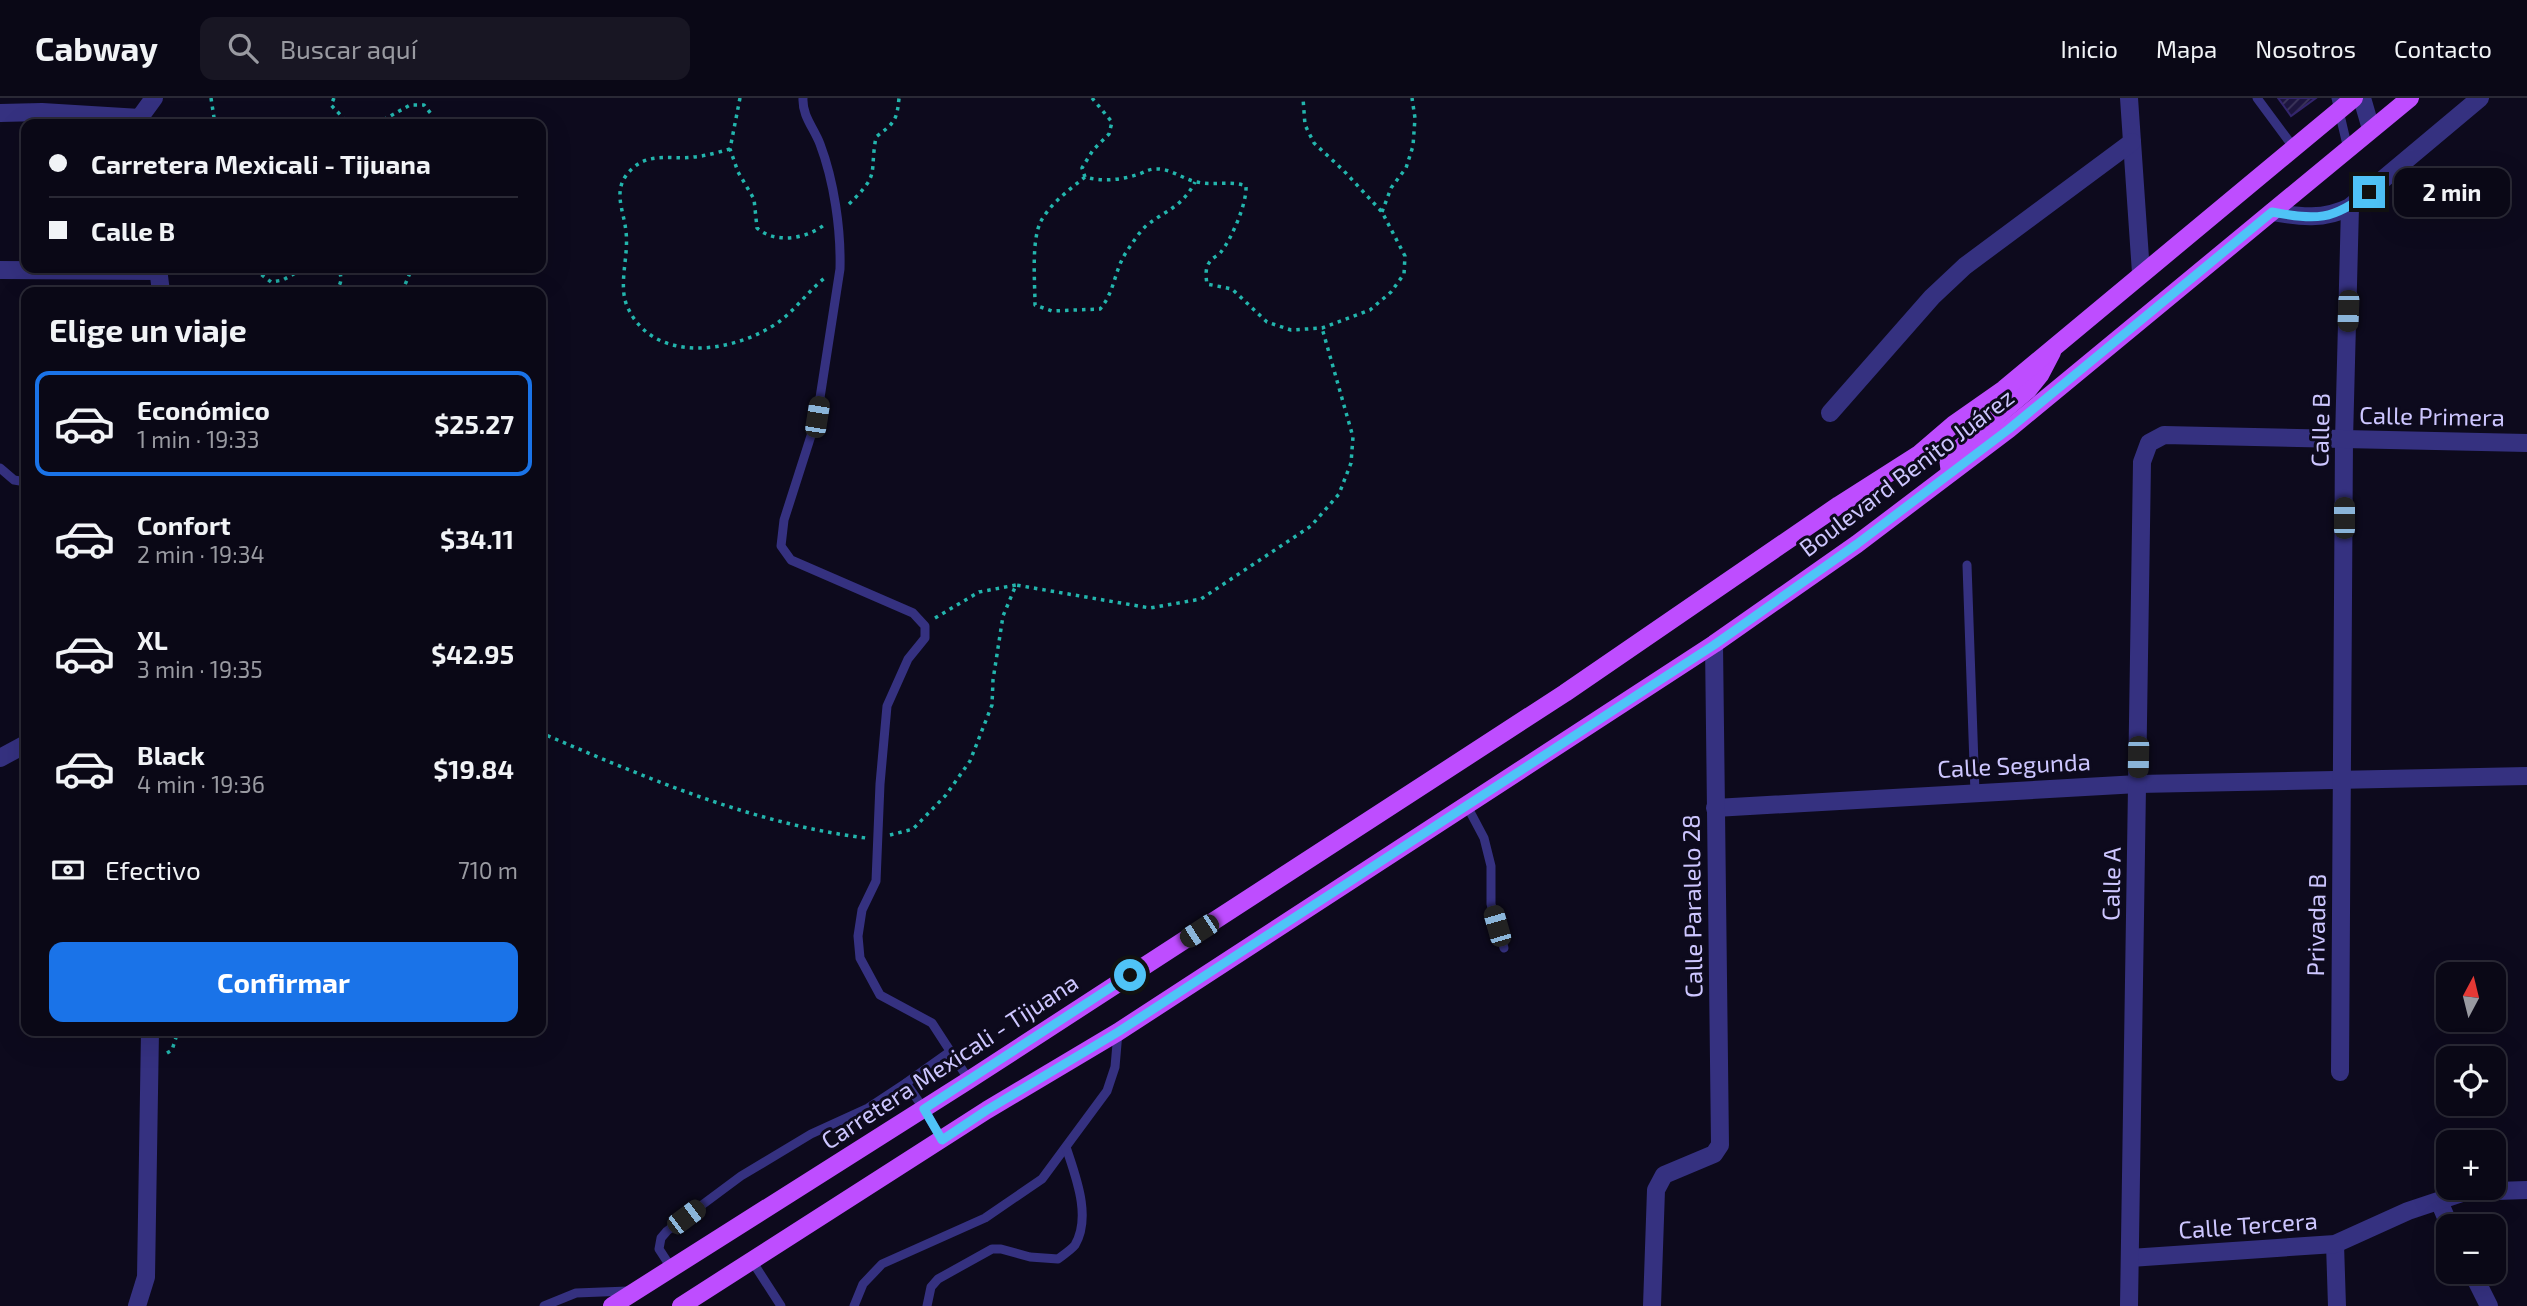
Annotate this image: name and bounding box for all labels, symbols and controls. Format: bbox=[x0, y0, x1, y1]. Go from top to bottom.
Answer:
search box bbox=[200, 17, 690, 80]
text: Cabway bbox=[35, 28, 158, 68]
icon: search bbox=[224, 29, 262, 67]
text: Buscar aquí bbox=[280, 33, 417, 64]
text: Inicio bbox=[2060, 34, 2118, 63]
text: Mapa bbox=[2156, 34, 2217, 63]
text: Nosotros bbox=[2255, 34, 2356, 63]
text: Contacto bbox=[2394, 34, 2492, 63]
text: Carretera Mexicali - Tijuana bbox=[91, 148, 431, 179]
callout: 2 min bbox=[2394, 168, 2509, 217]
route end bbox=[2353, 176, 2385, 208]
text: 2 min bbox=[2423, 178, 2481, 206]
text: Calle B bbox=[91, 215, 175, 246]
car bbox=[2337, 290, 2360, 332]
text: Elige un viaje bbox=[49, 310, 247, 348]
street label: Boulevard Benito Juárez bbox=[1793, 382, 2019, 562]
icon: car bbox=[53, 392, 116, 455]
street label: Calle B bbox=[2304, 393, 2335, 467]
text: Económico bbox=[137, 394, 270, 425]
car bbox=[804, 395, 831, 439]
street label: Calle Primera bbox=[2359, 400, 2505, 431]
text: $25.27 bbox=[434, 408, 514, 439]
text: 1 min · 19:33 bbox=[137, 425, 260, 453]
car bbox=[2334, 497, 2355, 539]
icon: car bbox=[53, 507, 116, 570]
text: Confort bbox=[137, 509, 231, 540]
text: $34.11 bbox=[440, 523, 514, 554]
text: 2 min · 19:34 bbox=[137, 540, 265, 568]
icon: car bbox=[53, 622, 116, 685]
text: XL bbox=[137, 624, 168, 655]
text: $42.95 bbox=[431, 638, 514, 669]
text: 3 min · 19:35 bbox=[137, 655, 263, 683]
car bbox=[2128, 736, 2149, 778]
icon: car bbox=[53, 737, 116, 800]
text: Black bbox=[137, 739, 205, 770]
street label: Calle Segunda bbox=[1936, 746, 2091, 783]
text: $19.84 bbox=[433, 753, 514, 784]
text: 4 min · 19:36 bbox=[137, 770, 265, 798]
street label: Calle Paralelo 28 bbox=[1675, 814, 1708, 998]
street label: Calle A bbox=[2095, 847, 2126, 921]
icon: cash bbox=[49, 851, 87, 889]
text: Efectivo bbox=[105, 854, 201, 885]
text: 710 m bbox=[458, 856, 518, 884]
street label: Privada B bbox=[2300, 873, 2331, 977]
car bbox=[1482, 903, 1513, 949]
car bbox=[1176, 911, 1223, 951]
button: Confirmar bbox=[49, 942, 518, 1022]
route start bbox=[1114, 959, 1146, 991]
north arrow bbox=[2436, 962, 2506, 1032]
map controls bbox=[2436, 962, 2506, 1284]
street label: Carretera Mexicali - Tijuana bbox=[815, 967, 1083, 1155]
button: locate bbox=[2436, 1046, 2506, 1116]
button: + bbox=[2436, 1130, 2506, 1200]
car bbox=[663, 1196, 710, 1238]
street label: Calle Tercera bbox=[2177, 1205, 2318, 1244]
button: − bbox=[2436, 1214, 2506, 1284]

